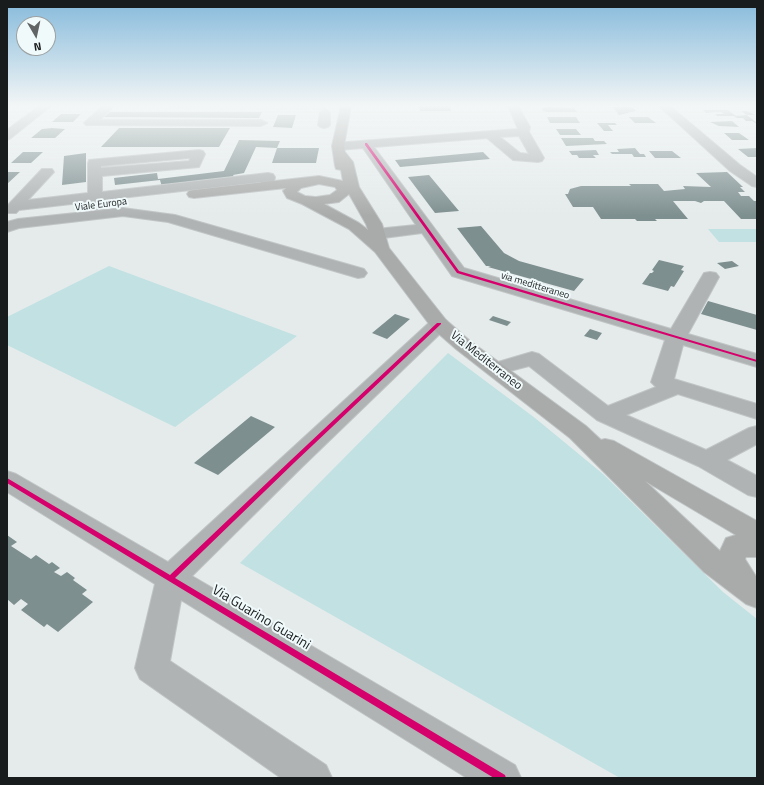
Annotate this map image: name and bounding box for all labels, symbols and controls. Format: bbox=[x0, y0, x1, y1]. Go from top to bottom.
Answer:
north arrow bbox=[16, 16, 56, 56]
text: N bbox=[33, 38, 43, 55]
street label: Viale Europa bbox=[74, 196, 128, 214]
street label: via meditteraneo bbox=[499, 270, 571, 302]
street label: Via Mediterraneo bbox=[447, 329, 525, 393]
street label: Via Guarino Guarini bbox=[209, 582, 313, 654]

